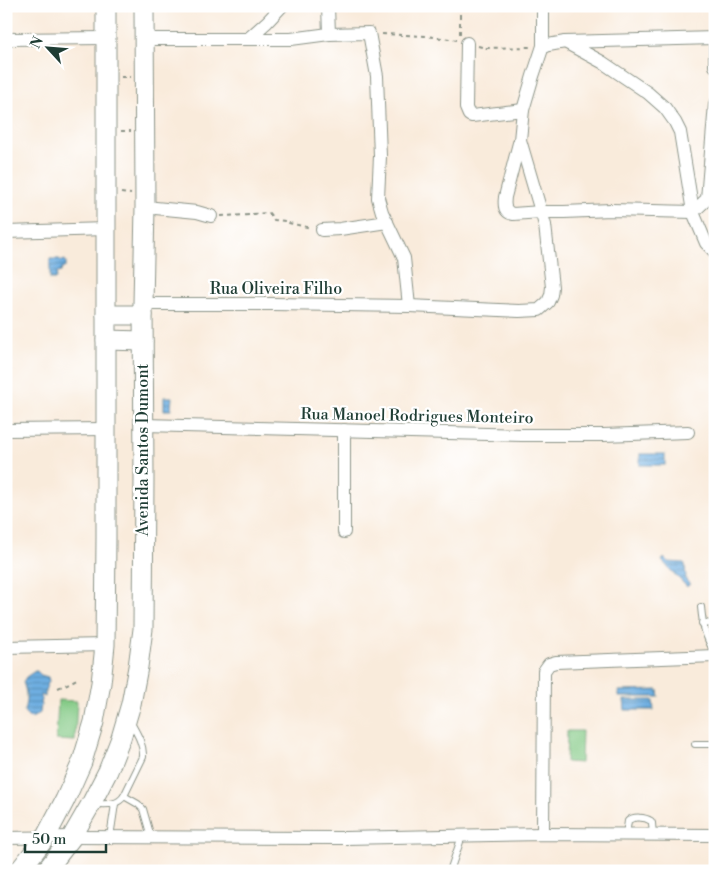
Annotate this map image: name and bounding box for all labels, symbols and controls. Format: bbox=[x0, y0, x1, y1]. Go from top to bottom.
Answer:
north arrow bbox=[22, 22, 72, 72]
text: N bbox=[27, 34, 48, 52]
street label: Rua Oliveira Filho bbox=[210, 279, 342, 299]
street label: Avenida Santos Dumont bbox=[133, 363, 153, 537]
street label: Rua Manoel Rodrigues Monteiro bbox=[300, 404, 534, 428]
scale bar bbox=[25, 822, 106, 854]
text: 50 m bbox=[32, 830, 66, 849]

